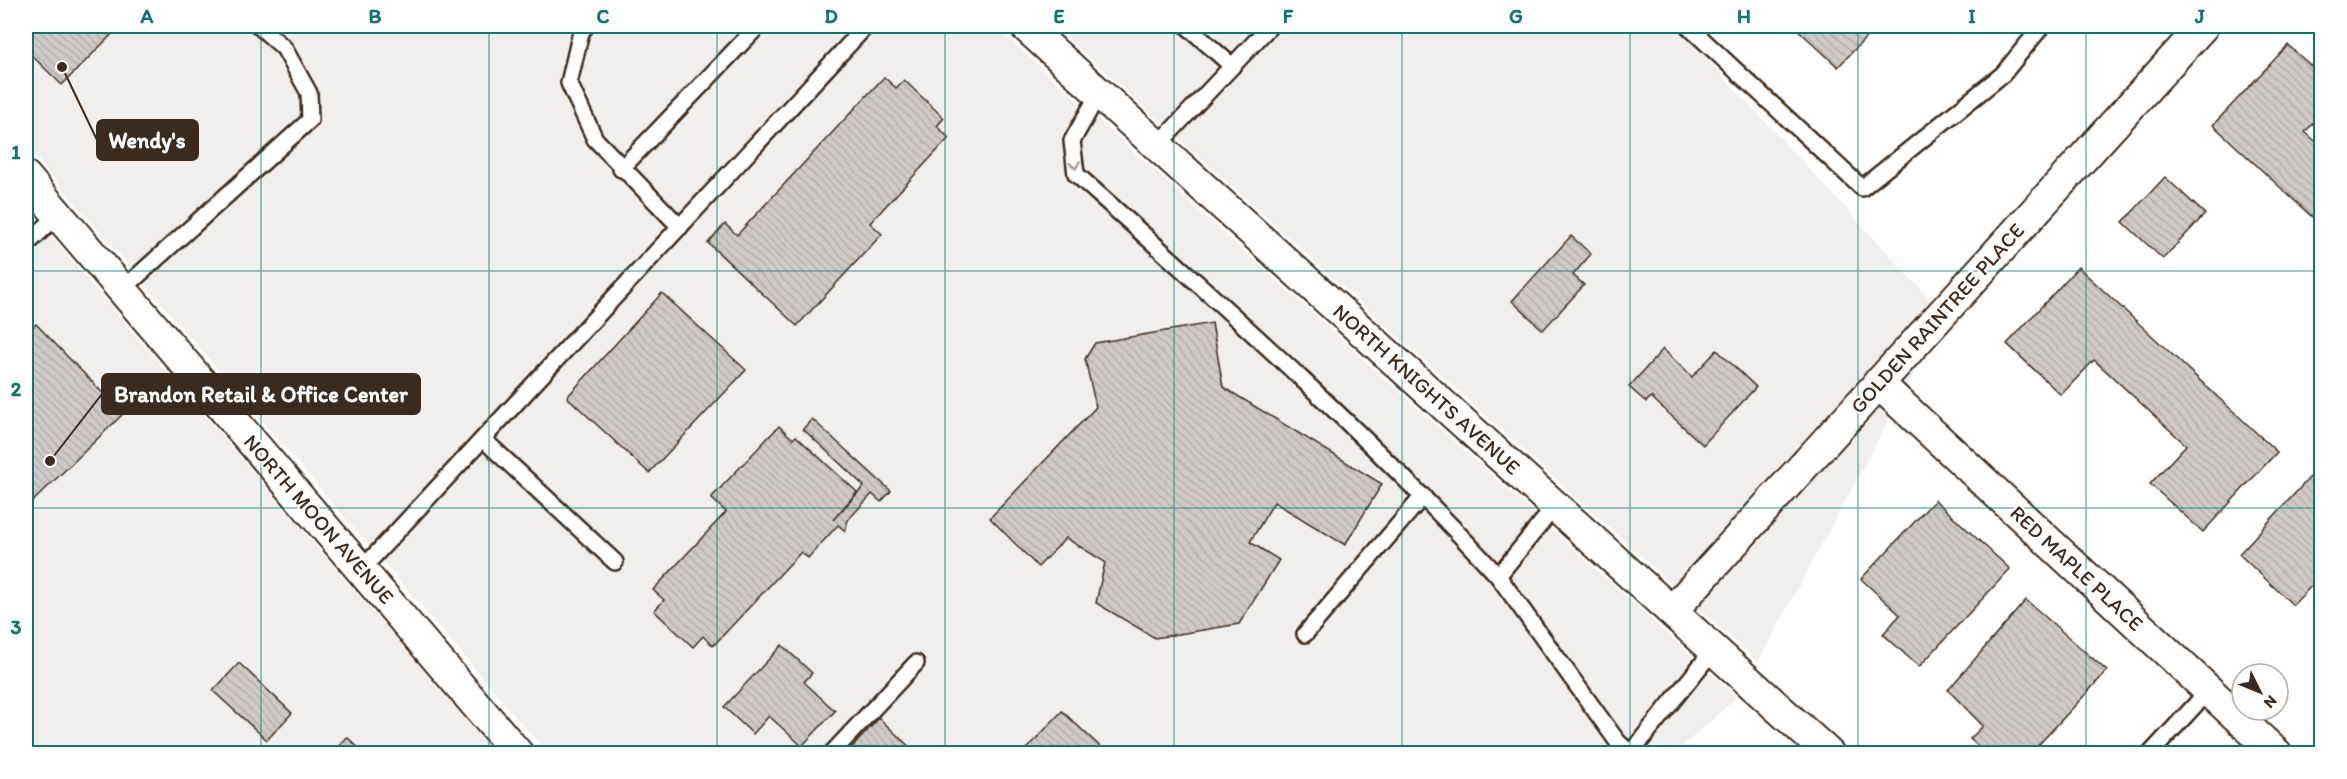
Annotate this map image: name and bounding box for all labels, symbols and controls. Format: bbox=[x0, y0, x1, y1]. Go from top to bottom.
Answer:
text: A bbox=[140, 4, 154, 28]
text: B bbox=[369, 4, 382, 28]
text: C bbox=[597, 4, 610, 28]
text: D bbox=[824, 4, 838, 28]
text: E bbox=[1053, 4, 1065, 28]
text: F bbox=[1283, 4, 1294, 28]
text: G bbox=[1509, 4, 1523, 28]
text: H bbox=[1737, 4, 1751, 28]
text: I bbox=[1968, 4, 1976, 28]
text: J bbox=[2194, 4, 2205, 28]
callout: Wendy's bbox=[97, 120, 198, 160]
text: Wendy's bbox=[108, 127, 186, 154]
text: 1 bbox=[11, 140, 21, 164]
one-way arrow bbox=[1068, 160, 1081, 170]
street label: GOLDEN RAINTREE PLACE bbox=[1845, 217, 2029, 418]
street label: NORTH KNIGHTS AVENUE bbox=[1328, 298, 1526, 480]
callout: Brandon Retail & Office Center bbox=[102, 374, 420, 414]
text: 2 bbox=[11, 377, 22, 401]
text: Brandon Retail & Office Center bbox=[114, 381, 409, 408]
street label: NORTH MOON AVENUE bbox=[239, 429, 399, 609]
street label: RED MAPLE PLACE bbox=[2005, 500, 2149, 636]
text: 3 bbox=[11, 615, 22, 639]
north arrow bbox=[2230, 662, 2290, 722]
text: N bbox=[2260, 691, 2281, 712]

